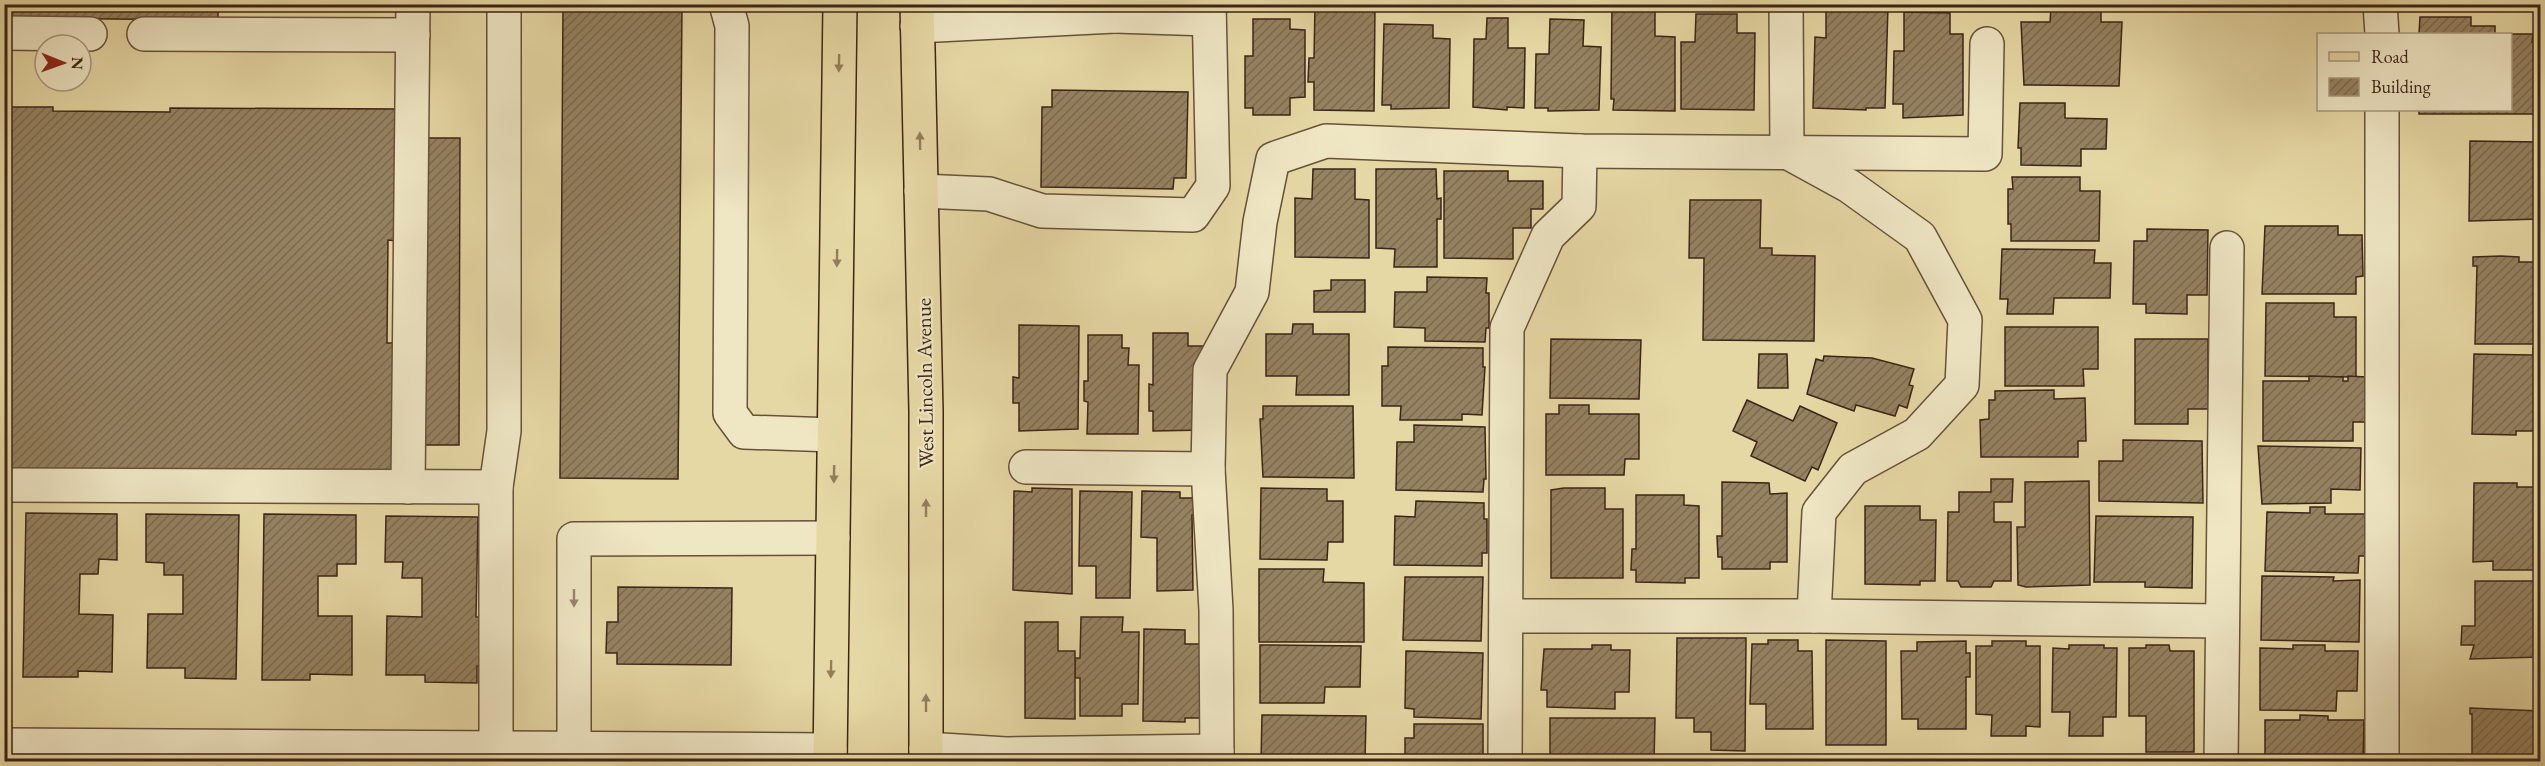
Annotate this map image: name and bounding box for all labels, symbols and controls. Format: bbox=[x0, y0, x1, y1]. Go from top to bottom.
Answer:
north arrow bbox=[33, 33, 93, 93]
legend bbox=[2317, 33, 2512, 111]
text: Road bbox=[2371, 45, 2410, 68]
one-way arrow bbox=[834, 53, 844, 72]
text: N bbox=[67, 57, 88, 70]
text: Building bbox=[2371, 75, 2431, 98]
one-way arrow bbox=[915, 132, 925, 151]
one-way arrow bbox=[832, 248, 841, 267]
street label: West Lincoln Avenue bbox=[910, 298, 939, 468]
one-way arrow bbox=[829, 464, 839, 483]
one-way arrow bbox=[921, 499, 931, 518]
one-way arrow bbox=[569, 588, 579, 607]
one-way arrow bbox=[827, 659, 836, 678]
one-way arrow bbox=[921, 694, 931, 713]

